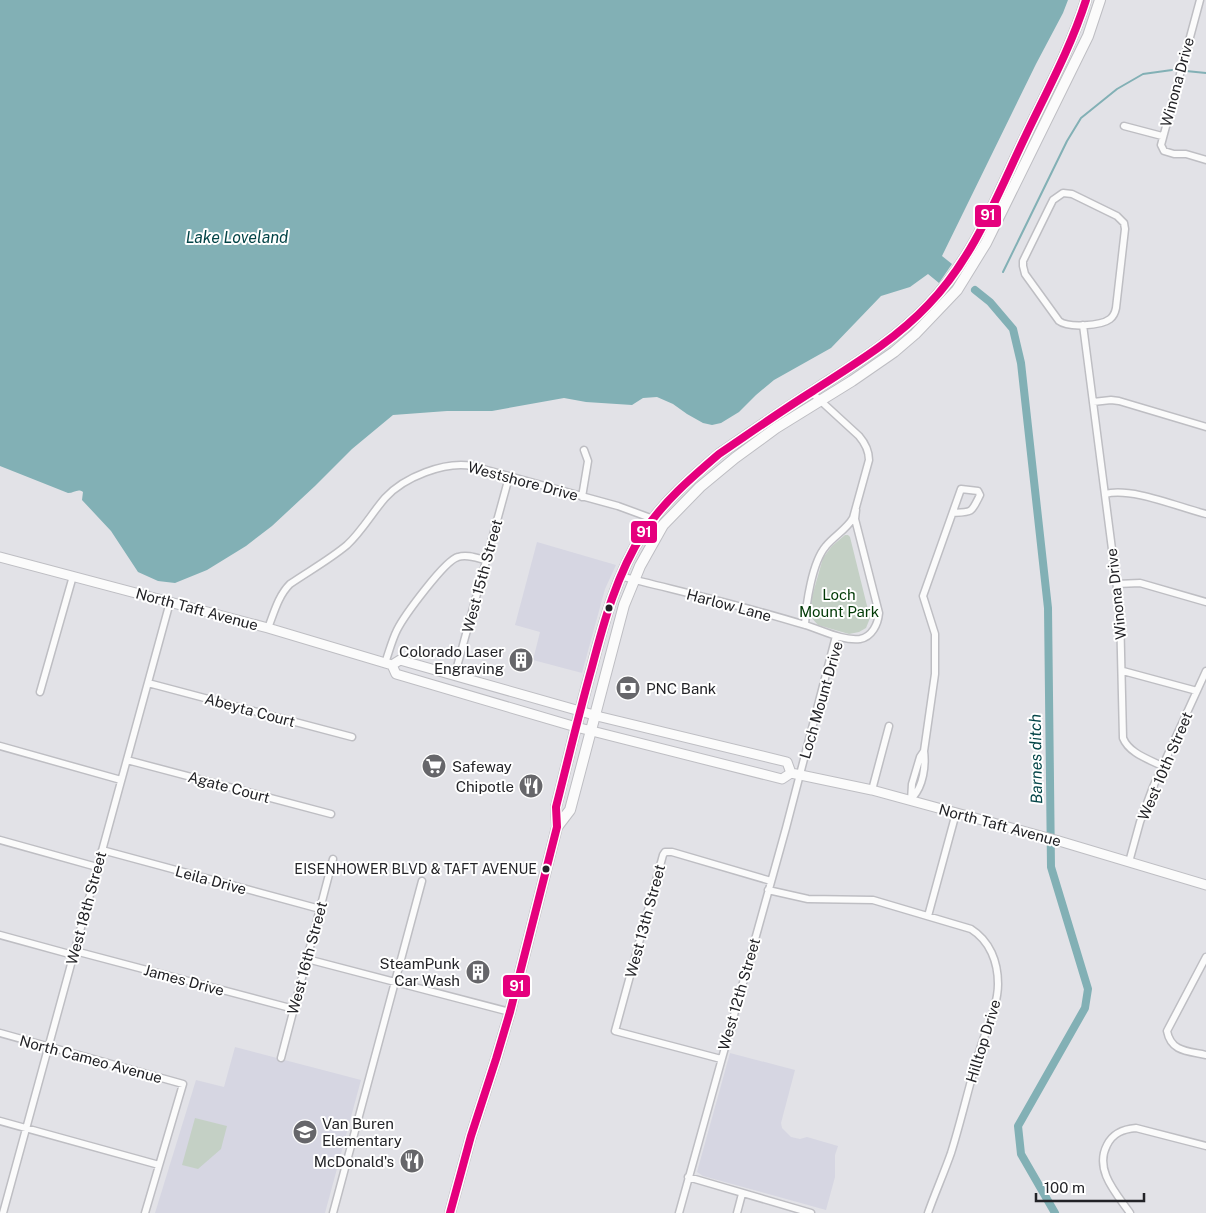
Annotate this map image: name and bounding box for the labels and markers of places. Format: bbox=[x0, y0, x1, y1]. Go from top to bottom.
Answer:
unlabelled marker bbox=[604, 603, 614, 613]
place label: Colorado Laser Engraving bbox=[399, 643, 504, 677]
building icon: Colorado Laser Engraving bbox=[508, 647, 534, 673]
bank icon: PNC Bank bbox=[615, 675, 641, 701]
place label: PNC Bank bbox=[646, 680, 716, 697]
supermarket icon: Safeway bbox=[421, 753, 447, 779]
place label: Safeway bbox=[452, 758, 512, 775]
restaurant icon: Chipotle bbox=[518, 773, 544, 799]
place label: Chipotle bbox=[456, 778, 514, 795]
place label: EISENHOWER BLVD & TAFT AVENUE bbox=[294, 861, 537, 877]
marker: EISENHOWER BLVD & TAFT AVENUE bbox=[541, 864, 551, 874]
place label: SteamPunk Car Wash bbox=[380, 955, 460, 989]
building icon: SteamPunk Car Wash bbox=[465, 959, 491, 985]
place label: Van Buren Elementary bbox=[322, 1115, 402, 1149]
school or university icon: Van Buren Elementary bbox=[292, 1119, 318, 1145]
restaurant icon: McDonald's bbox=[399, 1148, 425, 1174]
place label: McDonald's bbox=[314, 1153, 394, 1170]

